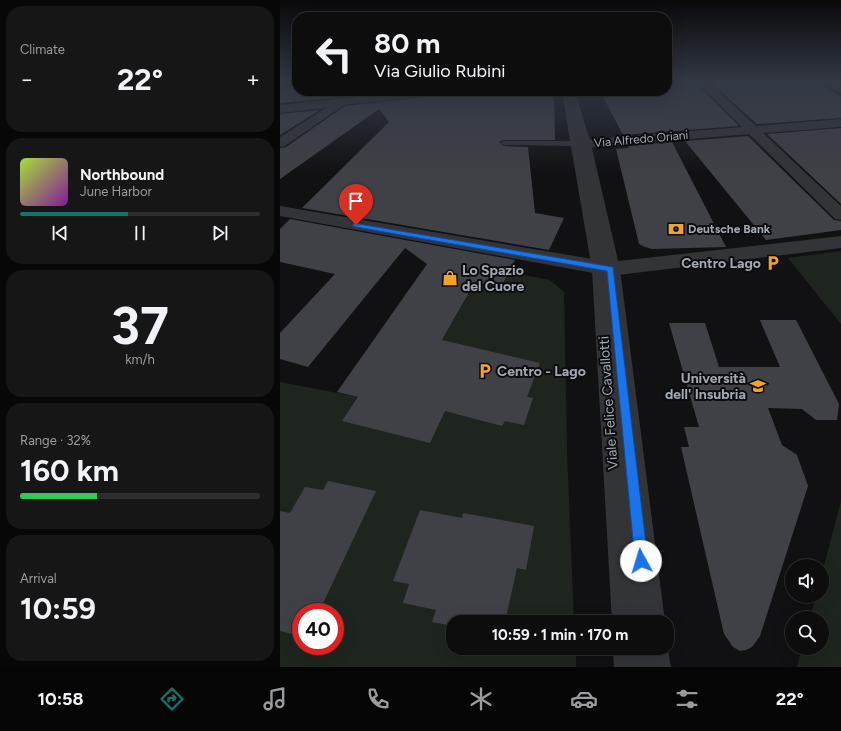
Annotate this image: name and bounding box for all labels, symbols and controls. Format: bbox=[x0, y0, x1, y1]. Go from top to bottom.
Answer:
text: 80 m bbox=[374, 26, 440, 60]
icon: left bbox=[308, 28, 360, 80]
text: Climate bbox=[20, 42, 65, 57]
text: Via Giulio Rubini bbox=[374, 60, 505, 82]
text: 22° bbox=[117, 61, 163, 98]
text: − bbox=[20, 66, 34, 93]
text: + bbox=[246, 66, 260, 93]
street label: Via Alfredo Oriani bbox=[593, 128, 689, 150]
text: Northbound bbox=[80, 166, 164, 184]
text: June Harbor bbox=[80, 184, 152, 199]
pin bbox=[339, 184, 373, 225]
icon: arrive bbox=[345, 190, 367, 212]
bank icon: Deutsche Bank bbox=[667, 220, 685, 238]
icon: previous bbox=[49, 222, 71, 244]
icon: pause bbox=[129, 222, 151, 244]
icon: next bbox=[209, 222, 231, 244]
place label: Deutsche Bank bbox=[688, 222, 771, 236]
parking icon: Centro Lago bbox=[764, 254, 782, 272]
place label: Centro Lago bbox=[681, 255, 761, 272]
place label: Lo Spazio del Cuore bbox=[462, 262, 524, 295]
shop icon: Lo Spazio del Cuore bbox=[441, 269, 459, 287]
text: 37 bbox=[111, 295, 169, 357]
street label: Viale Felice Cavallotti bbox=[595, 336, 622, 470]
text: km/h bbox=[125, 352, 155, 367]
parking icon: Centro - Lago bbox=[476, 362, 494, 380]
place label: Centro - Lago bbox=[497, 363, 586, 380]
place label: Università dell' Insubria bbox=[665, 370, 746, 403]
school or university icon: Università dell' Insubria bbox=[749, 377, 767, 395]
text: Range · 32% bbox=[20, 433, 91, 448]
text: 160 km bbox=[20, 452, 119, 489]
position arrow bbox=[620, 540, 662, 582]
map controls bbox=[785, 559, 829, 655]
button: sound bbox=[785, 559, 829, 603]
text: Arrival bbox=[20, 571, 57, 586]
text: 10:59 bbox=[20, 590, 96, 627]
speed limit sign: 40 bbox=[292, 603, 344, 655]
button: search bbox=[785, 611, 829, 655]
text: 10:59 · 1 min · 170 m bbox=[492, 626, 628, 644]
icon: directions bbox=[158, 685, 186, 713]
icon: music bbox=[261, 685, 289, 713]
icon: phone bbox=[364, 685, 392, 713]
icon: climate bbox=[467, 685, 495, 713]
icon: car bbox=[570, 685, 598, 713]
icon: filters bbox=[673, 685, 701, 713]
text: 10:58 bbox=[37, 688, 84, 710]
text: 22° bbox=[776, 688, 803, 710]

